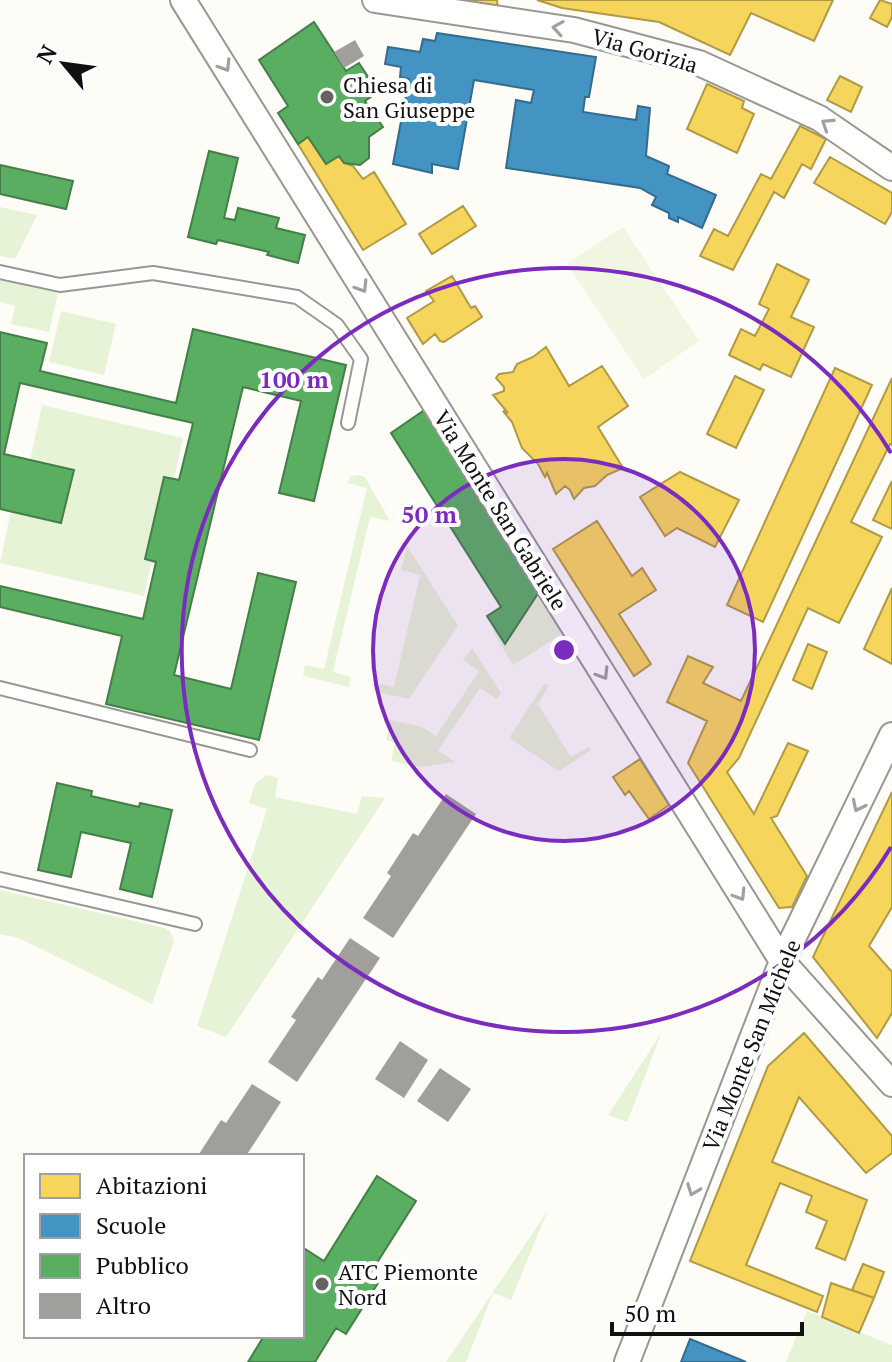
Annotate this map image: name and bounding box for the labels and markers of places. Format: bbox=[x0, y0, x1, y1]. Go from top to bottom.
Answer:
place label: Chiesa di San Giuseppe bbox=[343, 70, 475, 124]
marker: Chiesa di San Giuseppe bbox=[318, 88, 336, 106]
centre of rings bbox=[550, 636, 578, 664]
place label: ATC Piemonte Nord bbox=[338, 1257, 478, 1311]
marker: ATC Piemonte Nord bbox=[313, 1275, 331, 1293]

